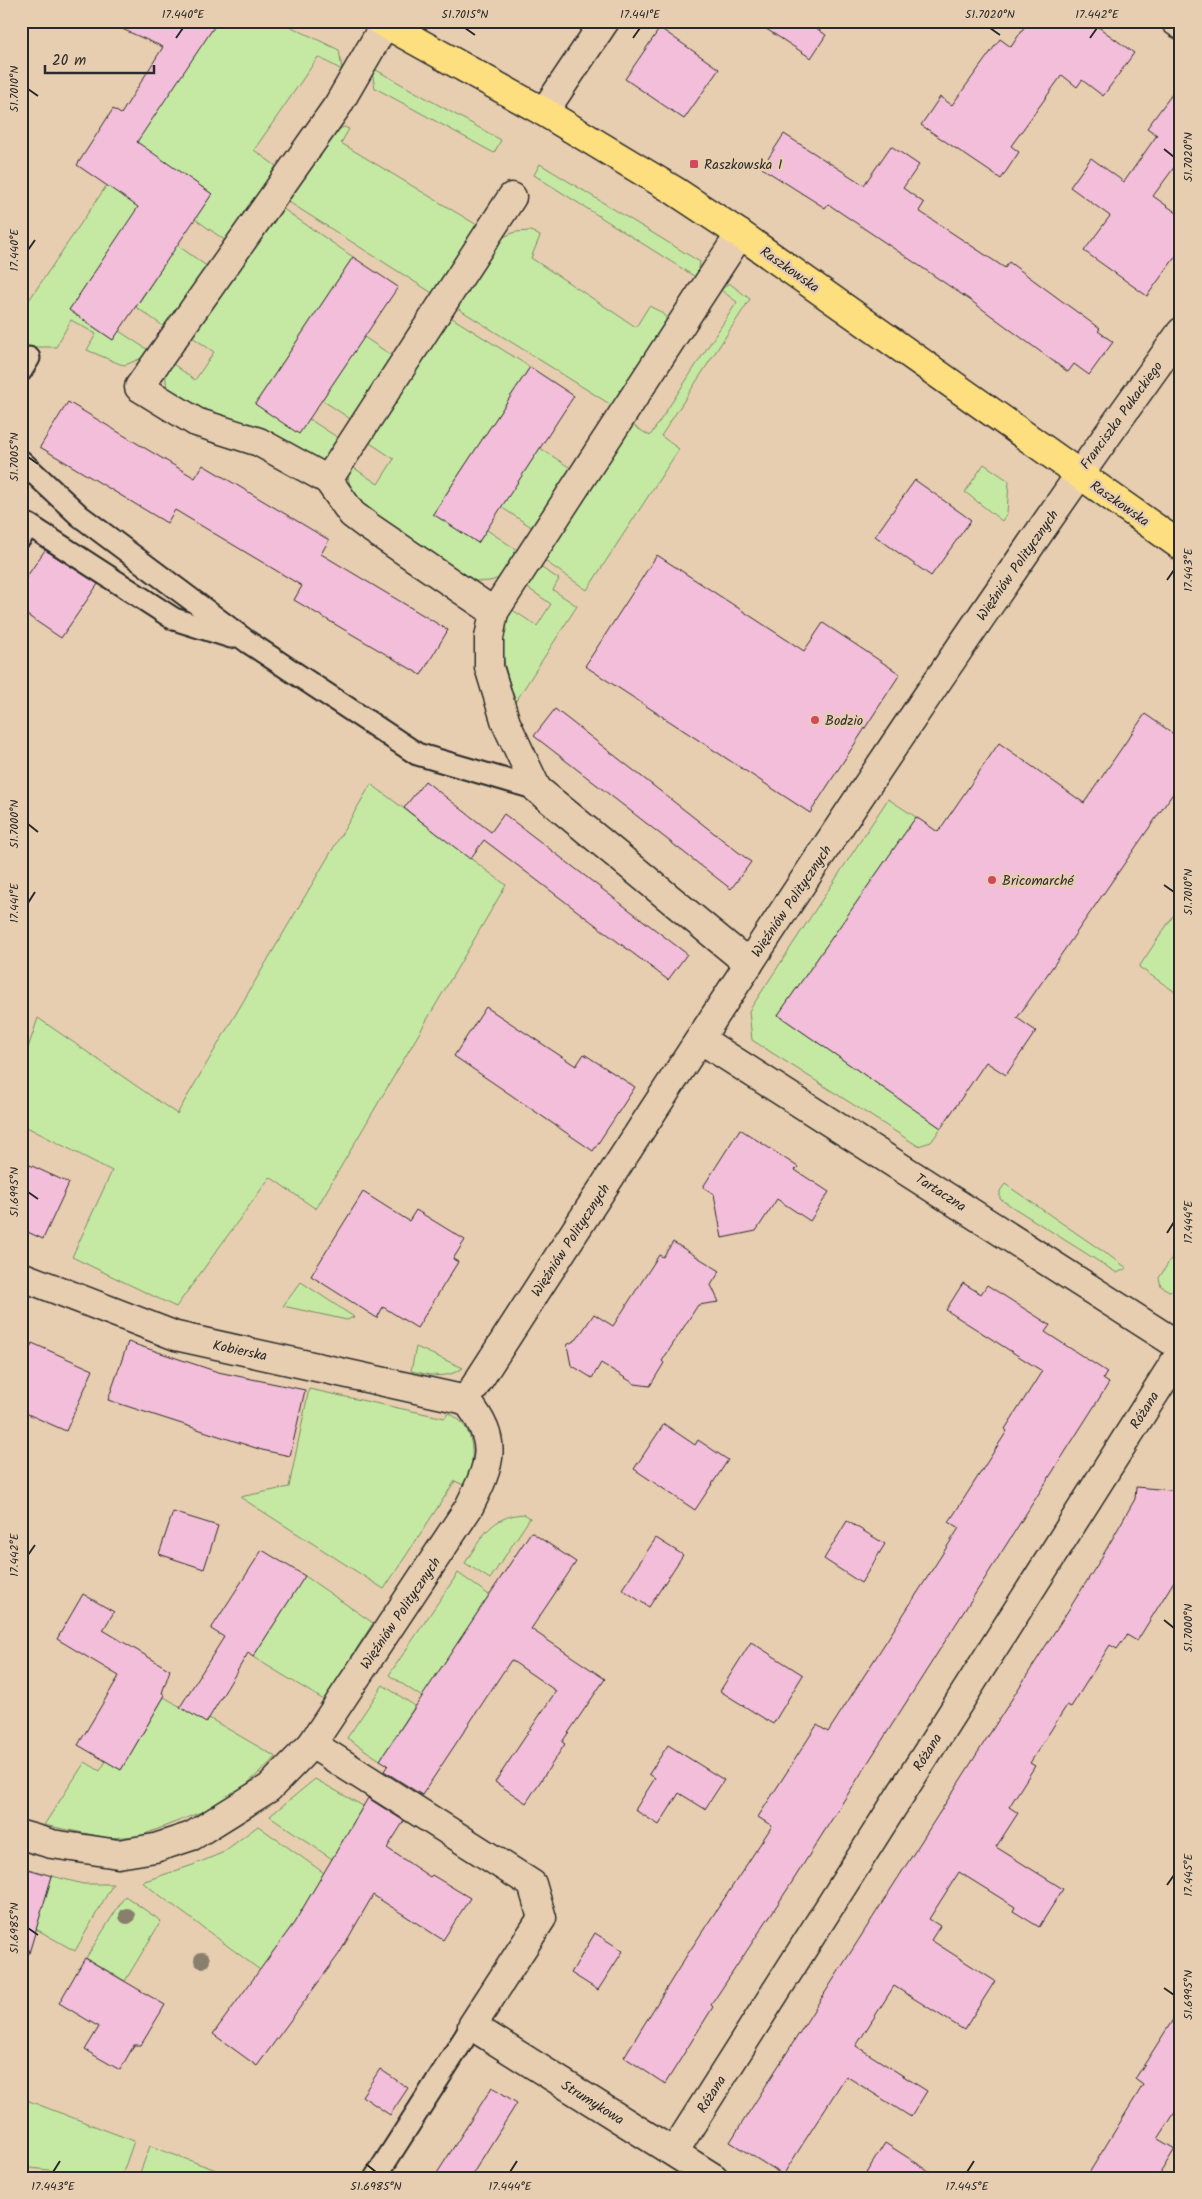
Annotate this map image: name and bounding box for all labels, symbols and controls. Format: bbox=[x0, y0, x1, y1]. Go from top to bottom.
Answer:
text: 17.440°E bbox=[162, 5, 205, 24]
text: 51.7015°N bbox=[442, 5, 489, 24]
text: 17.441°E bbox=[620, 5, 661, 24]
text: 51.7020°N bbox=[965, 5, 1015, 24]
text: 17.442°E bbox=[1075, 5, 1120, 24]
scale bar bbox=[45, 42, 154, 74]
text: 20 m bbox=[52, 49, 86, 73]
text: 51.7010°N bbox=[5, 66, 24, 112]
text: 51.7020°N bbox=[1179, 132, 1198, 182]
place label: Raszkowska I bbox=[704, 154, 782, 176]
marker: Raszkowska I bbox=[688, 158, 700, 170]
text: 17.440°E bbox=[5, 228, 24, 271]
street label: Raszkowska bbox=[755, 241, 824, 298]
street label: Franciszka Pukackiego bbox=[1075, 357, 1169, 474]
text: 51.7005°N bbox=[5, 432, 24, 482]
street label: Raszkowska bbox=[1085, 475, 1154, 532]
street label: Więźniów Politycznych bbox=[971, 505, 1065, 626]
text: 17.443°E bbox=[1179, 547, 1198, 592]
place label: Bodzio bbox=[825, 710, 863, 732]
marker: Bodzio bbox=[809, 714, 821, 726]
text: 51.7000°N bbox=[5, 800, 24, 848]
street label: Więźniów Politycznych bbox=[746, 841, 838, 962]
text: 51.7010°N bbox=[1179, 869, 1198, 915]
place label: Bricomarché bbox=[1002, 870, 1075, 892]
marker: Bricomarché bbox=[986, 874, 998, 886]
text: 17.441°E bbox=[5, 882, 24, 923]
text: 51.6995°N bbox=[5, 1167, 24, 1217]
street label: Tartaczna bbox=[911, 1168, 970, 1218]
street label: Więźniów Politycznych bbox=[526, 1179, 616, 1302]
text: 17.444°E bbox=[1179, 1199, 1198, 1244]
street label: Kobierska bbox=[210, 1334, 269, 1367]
street label: Różana bbox=[1125, 1387, 1165, 1434]
text: 17.442°E bbox=[5, 1532, 24, 1577]
street label: Więźniów Politycznych bbox=[355, 1553, 447, 1674]
text: 51.7000°N bbox=[1179, 1604, 1198, 1652]
street label: Różana bbox=[908, 1729, 948, 1776]
text: 17.445°E bbox=[1179, 1853, 1198, 1896]
text: 51.6985°N bbox=[5, 1902, 24, 1954]
text: 51.6995°N bbox=[1179, 1970, 1198, 2020]
street label: Różana bbox=[692, 2071, 732, 2118]
street label: Strumykowa bbox=[557, 2075, 628, 2131]
text: 17.443°E bbox=[31, 2177, 76, 2196]
text: 51.6985°N bbox=[350, 2177, 402, 2196]
text: 17.444°E bbox=[488, 2177, 533, 2196]
text: 17.445°E bbox=[946, 2177, 989, 2196]

